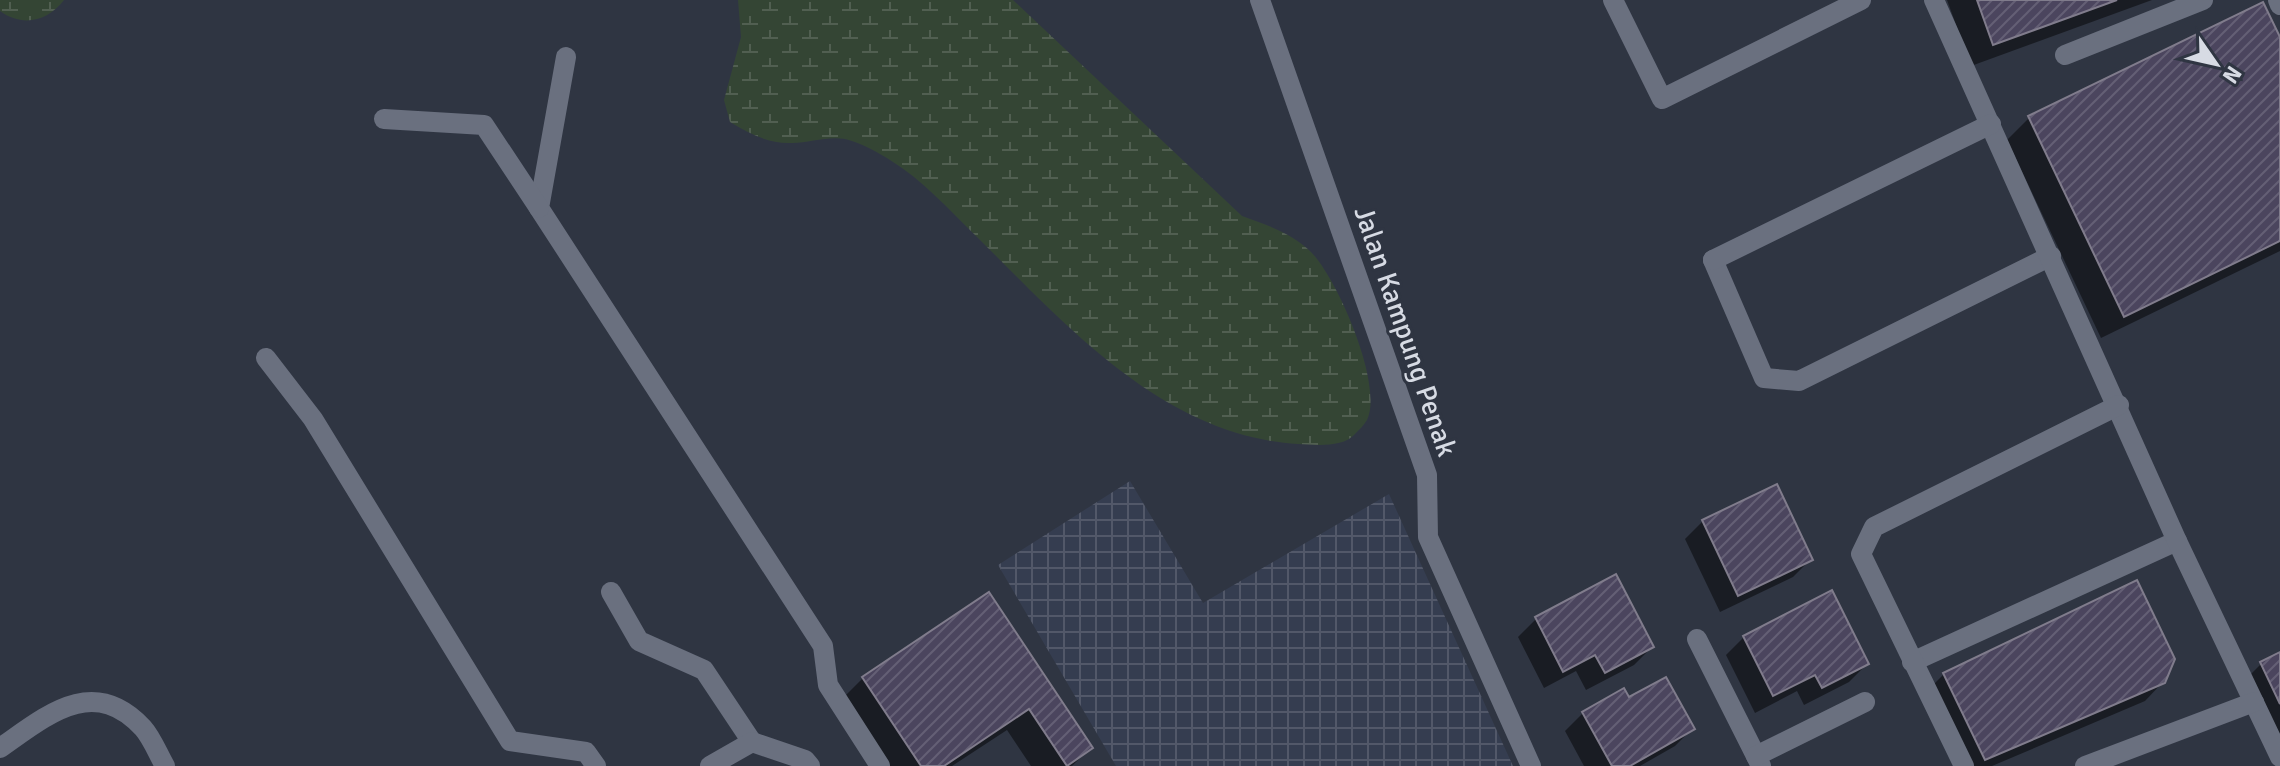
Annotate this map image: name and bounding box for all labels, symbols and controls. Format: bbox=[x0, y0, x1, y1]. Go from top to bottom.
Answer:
north arrow bbox=[2176, 24, 2256, 104]
text: N bbox=[2217, 61, 2248, 89]
street label: Jalan Kampung Penak bbox=[1346, 202, 1464, 461]

